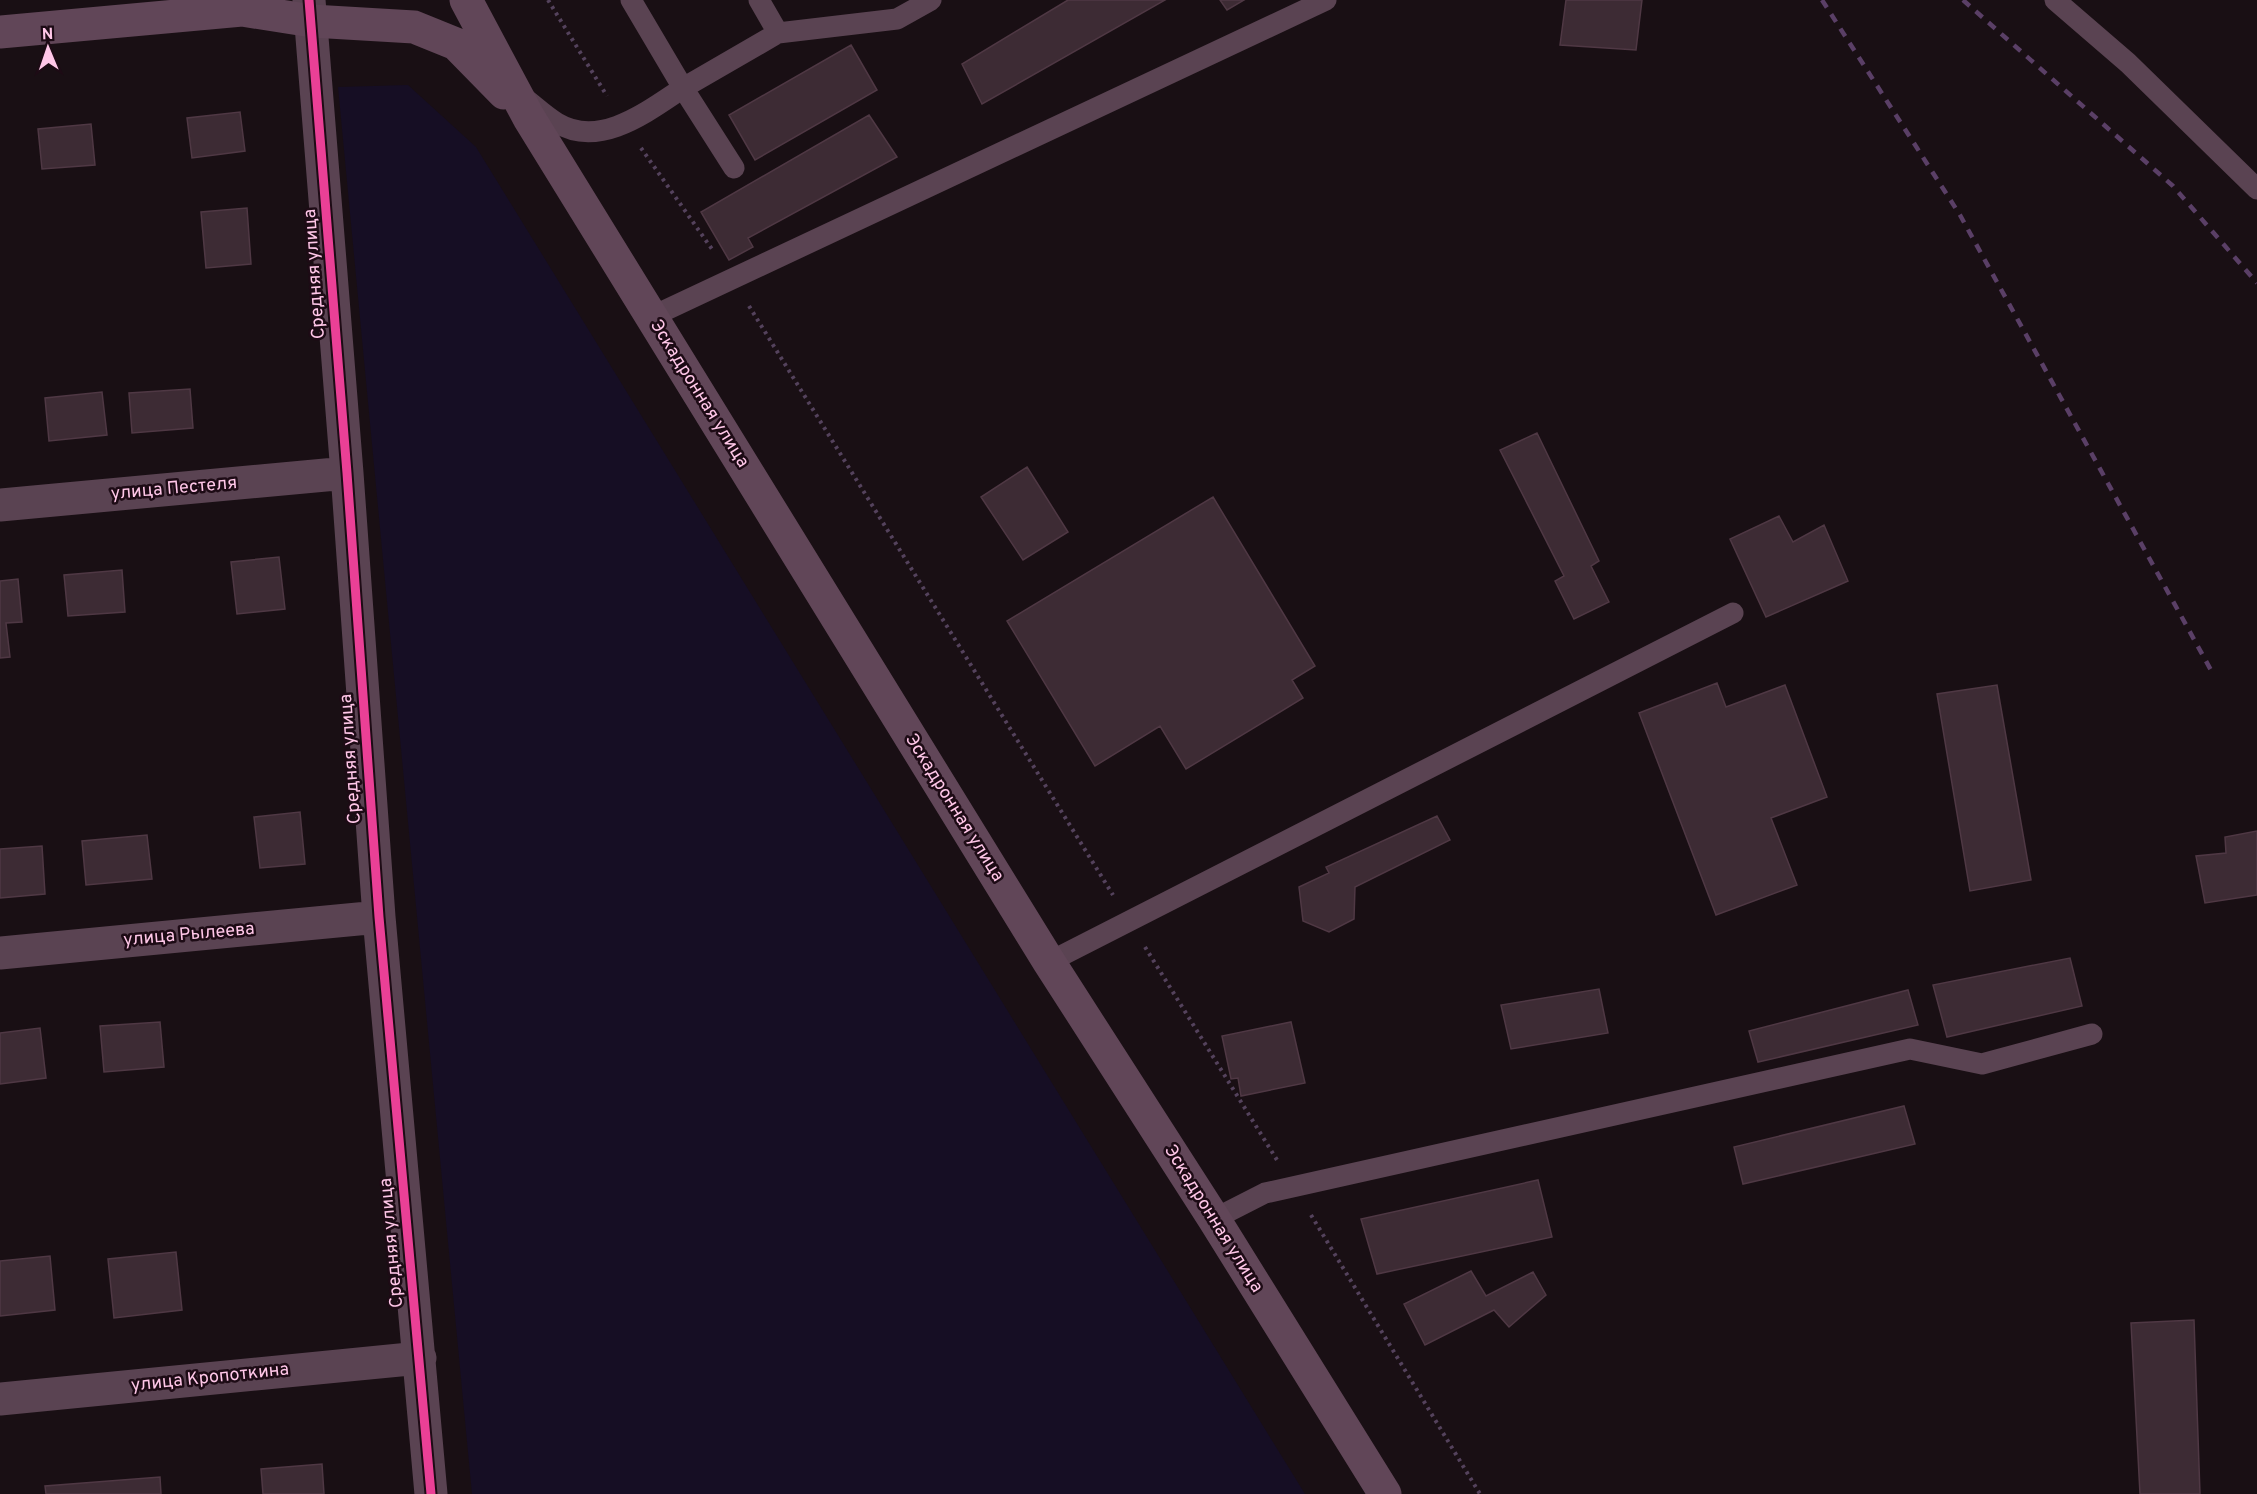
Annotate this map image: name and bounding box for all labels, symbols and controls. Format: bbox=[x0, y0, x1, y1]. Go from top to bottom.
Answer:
north arrow bbox=[18, 18, 78, 78]
text: N bbox=[41, 25, 54, 45]
street label: Средняя улица bbox=[299, 208, 331, 340]
street label: Эскадронная улица bbox=[644, 316, 754, 472]
street label: улица Пестеля bbox=[110, 472, 238, 506]
street label: Средняя улица bbox=[335, 693, 367, 825]
street label: Эскадронная улица bbox=[899, 730, 1009, 886]
street label: улица Рылеева bbox=[122, 918, 256, 952]
street label: Эскадронная улица bbox=[1158, 1141, 1268, 1297]
street label: Средняя улица bbox=[375, 1177, 409, 1309]
street label: улица Кропоткина bbox=[130, 1358, 290, 1398]

